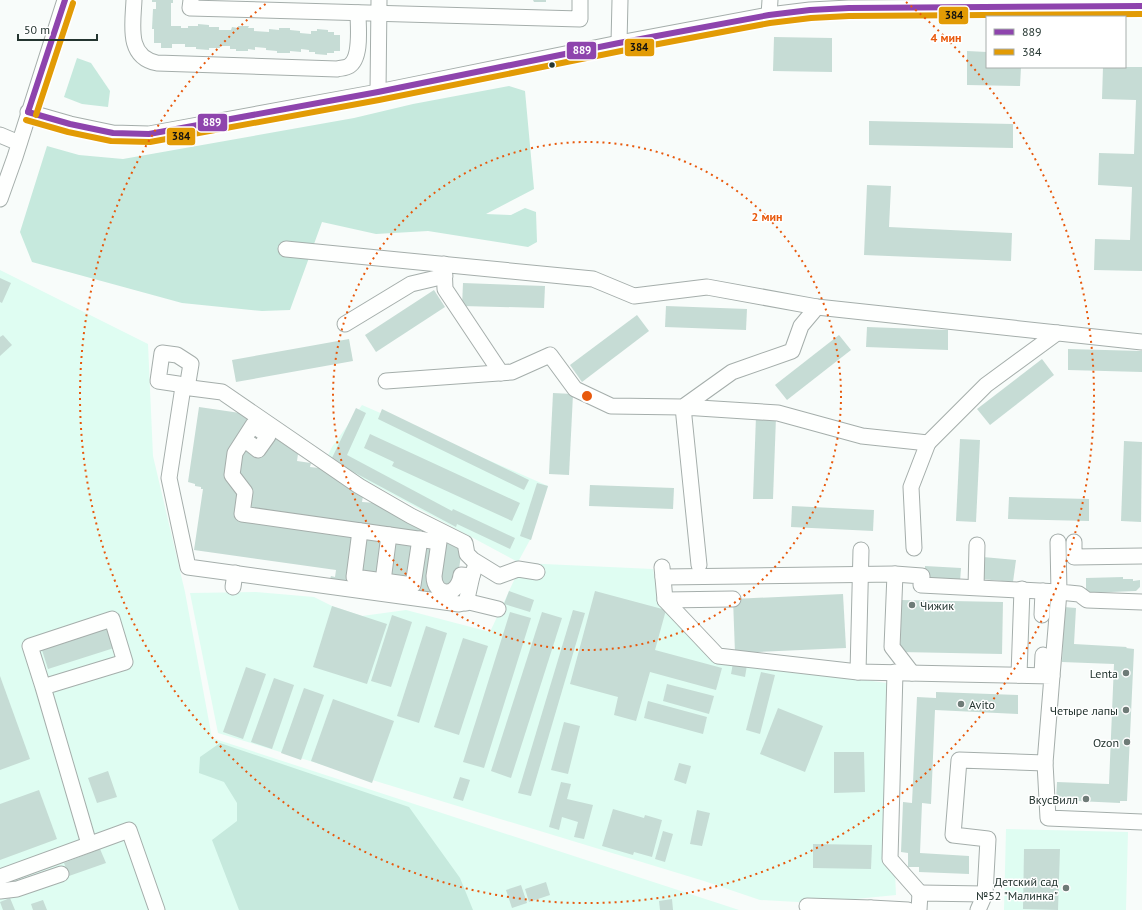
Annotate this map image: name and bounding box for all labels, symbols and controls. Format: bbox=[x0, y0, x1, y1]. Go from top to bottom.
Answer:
line badge: 384 bbox=[938, 6, 969, 25]
text: 384 bbox=[945, 8, 964, 22]
scale bar bbox=[18, 16, 97, 42]
legend bbox=[986, 16, 1126, 68]
text: 50 m bbox=[24, 22, 50, 37]
text: 889 bbox=[1022, 24, 1042, 39]
text: 4 мин bbox=[931, 30, 961, 45]
line badge: 384 bbox=[624, 38, 655, 57]
text: 384 bbox=[630, 40, 649, 54]
line badge: 889 bbox=[566, 41, 597, 60]
text: 889 bbox=[573, 43, 591, 57]
text: 384 bbox=[1022, 44, 1042, 59]
unlabelled marker bbox=[547, 60, 557, 70]
line badge: 889 bbox=[197, 113, 228, 132]
text: 889 bbox=[203, 115, 221, 129]
line badge: 384 bbox=[166, 127, 196, 146]
text: 384 bbox=[172, 129, 191, 143]
text: 2 мин bbox=[752, 209, 782, 224]
centre of rings bbox=[580, 389, 594, 403]
place label: Чижик bbox=[920, 598, 954, 613]
marker: Чижик bbox=[907, 600, 917, 610]
place label: Lenta bbox=[1090, 666, 1118, 681]
marker: Lenta bbox=[1121, 668, 1131, 678]
place label: Avito bbox=[969, 697, 995, 712]
marker: Avito bbox=[956, 699, 966, 709]
place label: Четыре лапы bbox=[1050, 703, 1118, 718]
marker: Четыре лапы bbox=[1121, 705, 1131, 715]
place label: Ozon bbox=[1093, 735, 1119, 750]
marker: Ozon bbox=[1122, 737, 1132, 747]
place label: ВкусВилл bbox=[1029, 792, 1078, 807]
marker: ВкусВилл bbox=[1081, 794, 1091, 804]
place label: Детский сад №52 "Малинка" bbox=[976, 874, 1059, 903]
marker: Детский сад №52 "Малинка" bbox=[1061, 883, 1071, 893]

